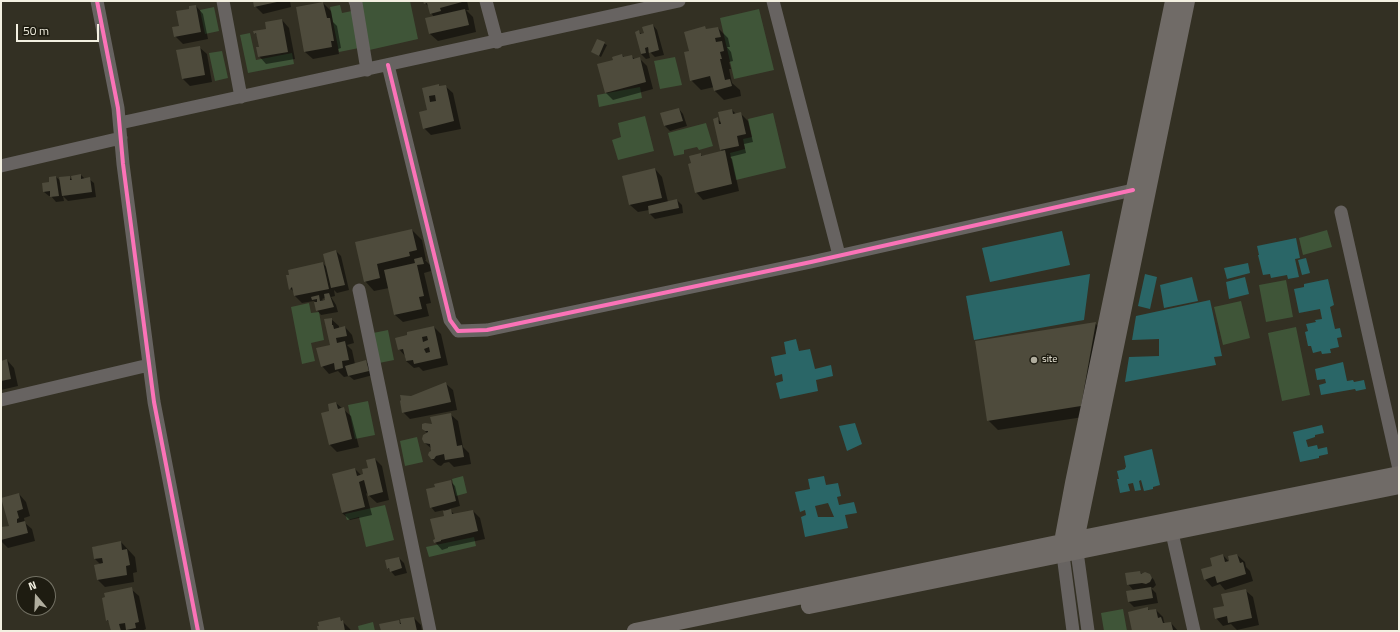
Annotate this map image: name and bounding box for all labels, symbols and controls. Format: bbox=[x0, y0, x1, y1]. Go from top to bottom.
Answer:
scale bar bbox=[18, 16, 101, 42]
text: 50 m bbox=[23, 21, 49, 40]
place label: site bbox=[1042, 354, 1057, 366]
marker: site bbox=[1029, 355, 1039, 365]
north arrow bbox=[16, 576, 56, 616]
text: N bbox=[26, 577, 39, 594]

